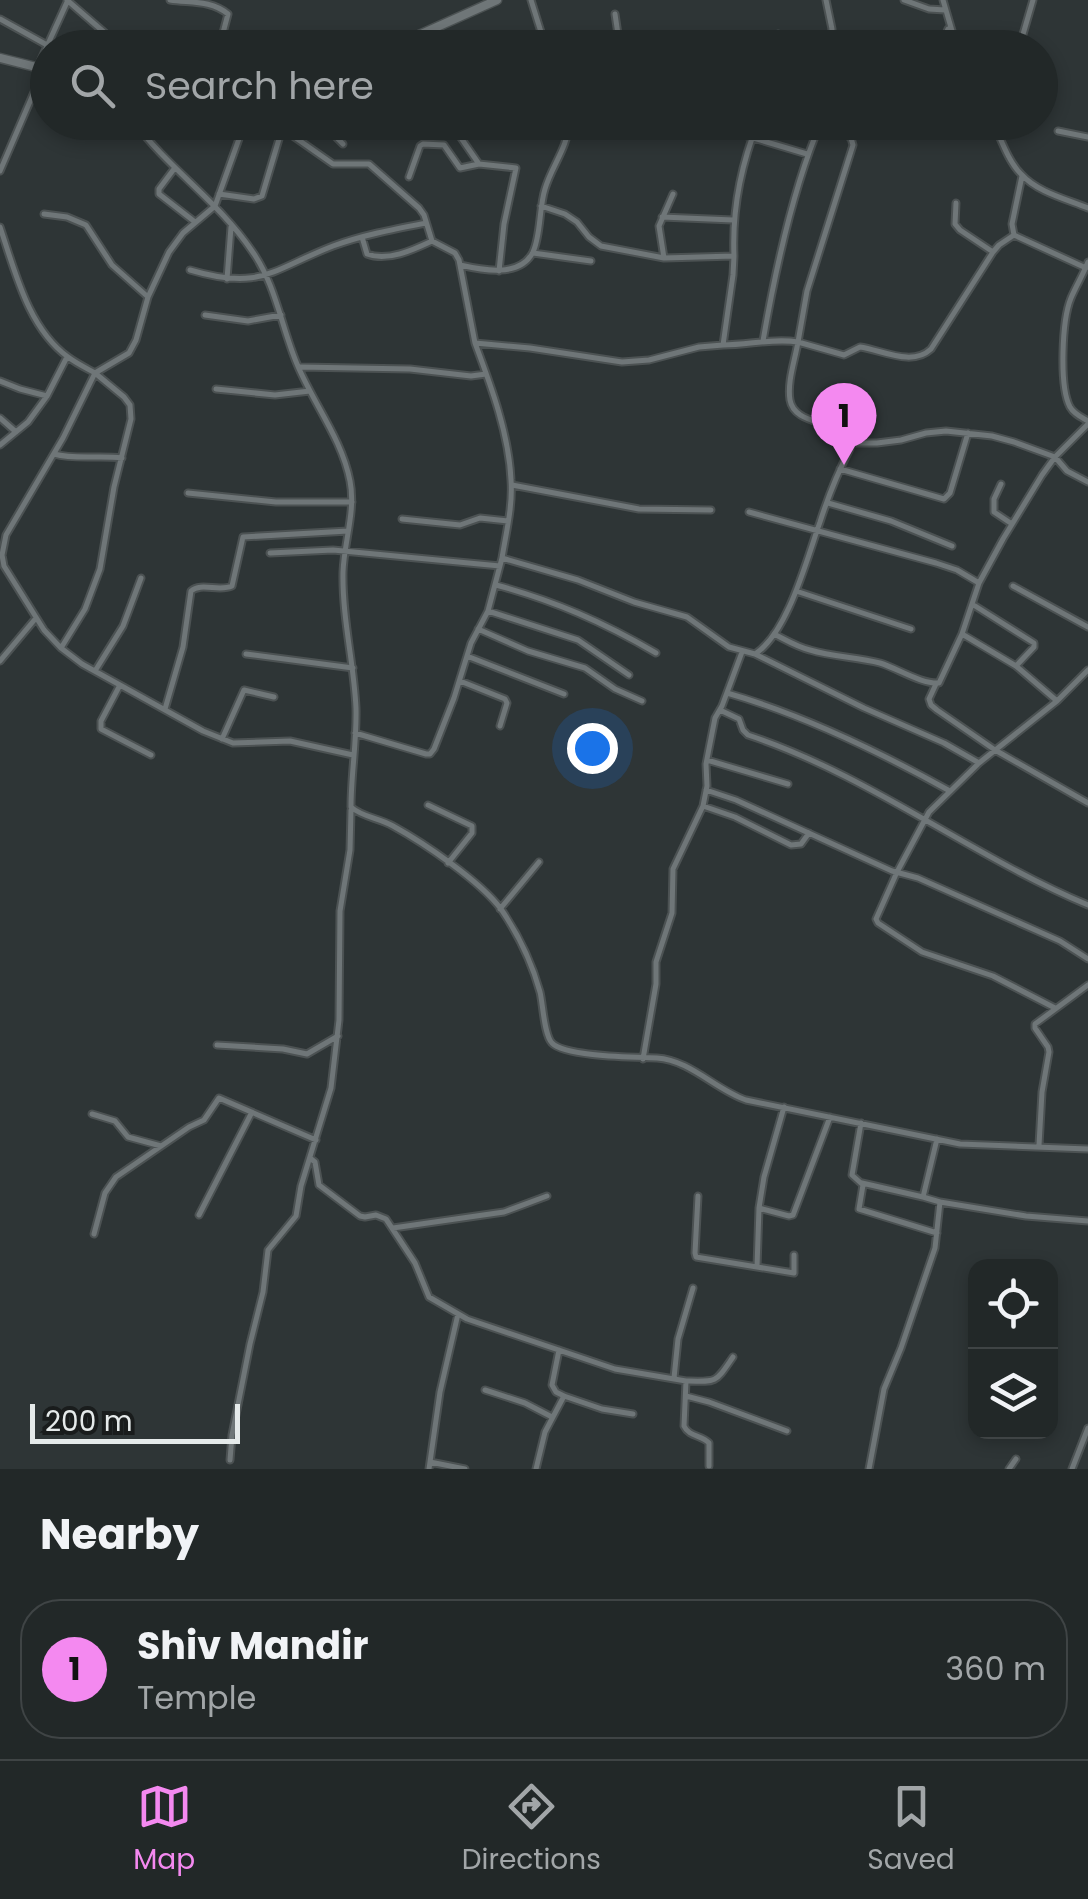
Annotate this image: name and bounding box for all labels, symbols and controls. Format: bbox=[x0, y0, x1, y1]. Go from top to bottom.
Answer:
search box bbox=[30, 30, 1058, 140]
icon: search bbox=[65, 58, 120, 113]
text: Search here bbox=[145, 59, 374, 112]
pin: 1 bbox=[812, 382, 876, 465]
your location bbox=[567, 723, 618, 774]
map controls bbox=[968, 1259, 1058, 1439]
button: locate bbox=[968, 1259, 1058, 1349]
button: layers bbox=[968, 1349, 1058, 1439]
scale bar bbox=[30, 1399, 240, 1444]
text: 200 m bbox=[45, 1402, 133, 1441]
text: Nearby bbox=[40, 1505, 199, 1564]
text: Shiv Mandir bbox=[137, 1619, 369, 1672]
text: 1 bbox=[68, 1646, 81, 1691]
text: 360 m bbox=[945, 1646, 1046, 1691]
text: Temple bbox=[137, 1675, 256, 1720]
tab: Map bbox=[133, 1779, 195, 1881]
tab: Directions bbox=[462, 1779, 601, 1881]
tab: Saved bbox=[867, 1779, 955, 1881]

